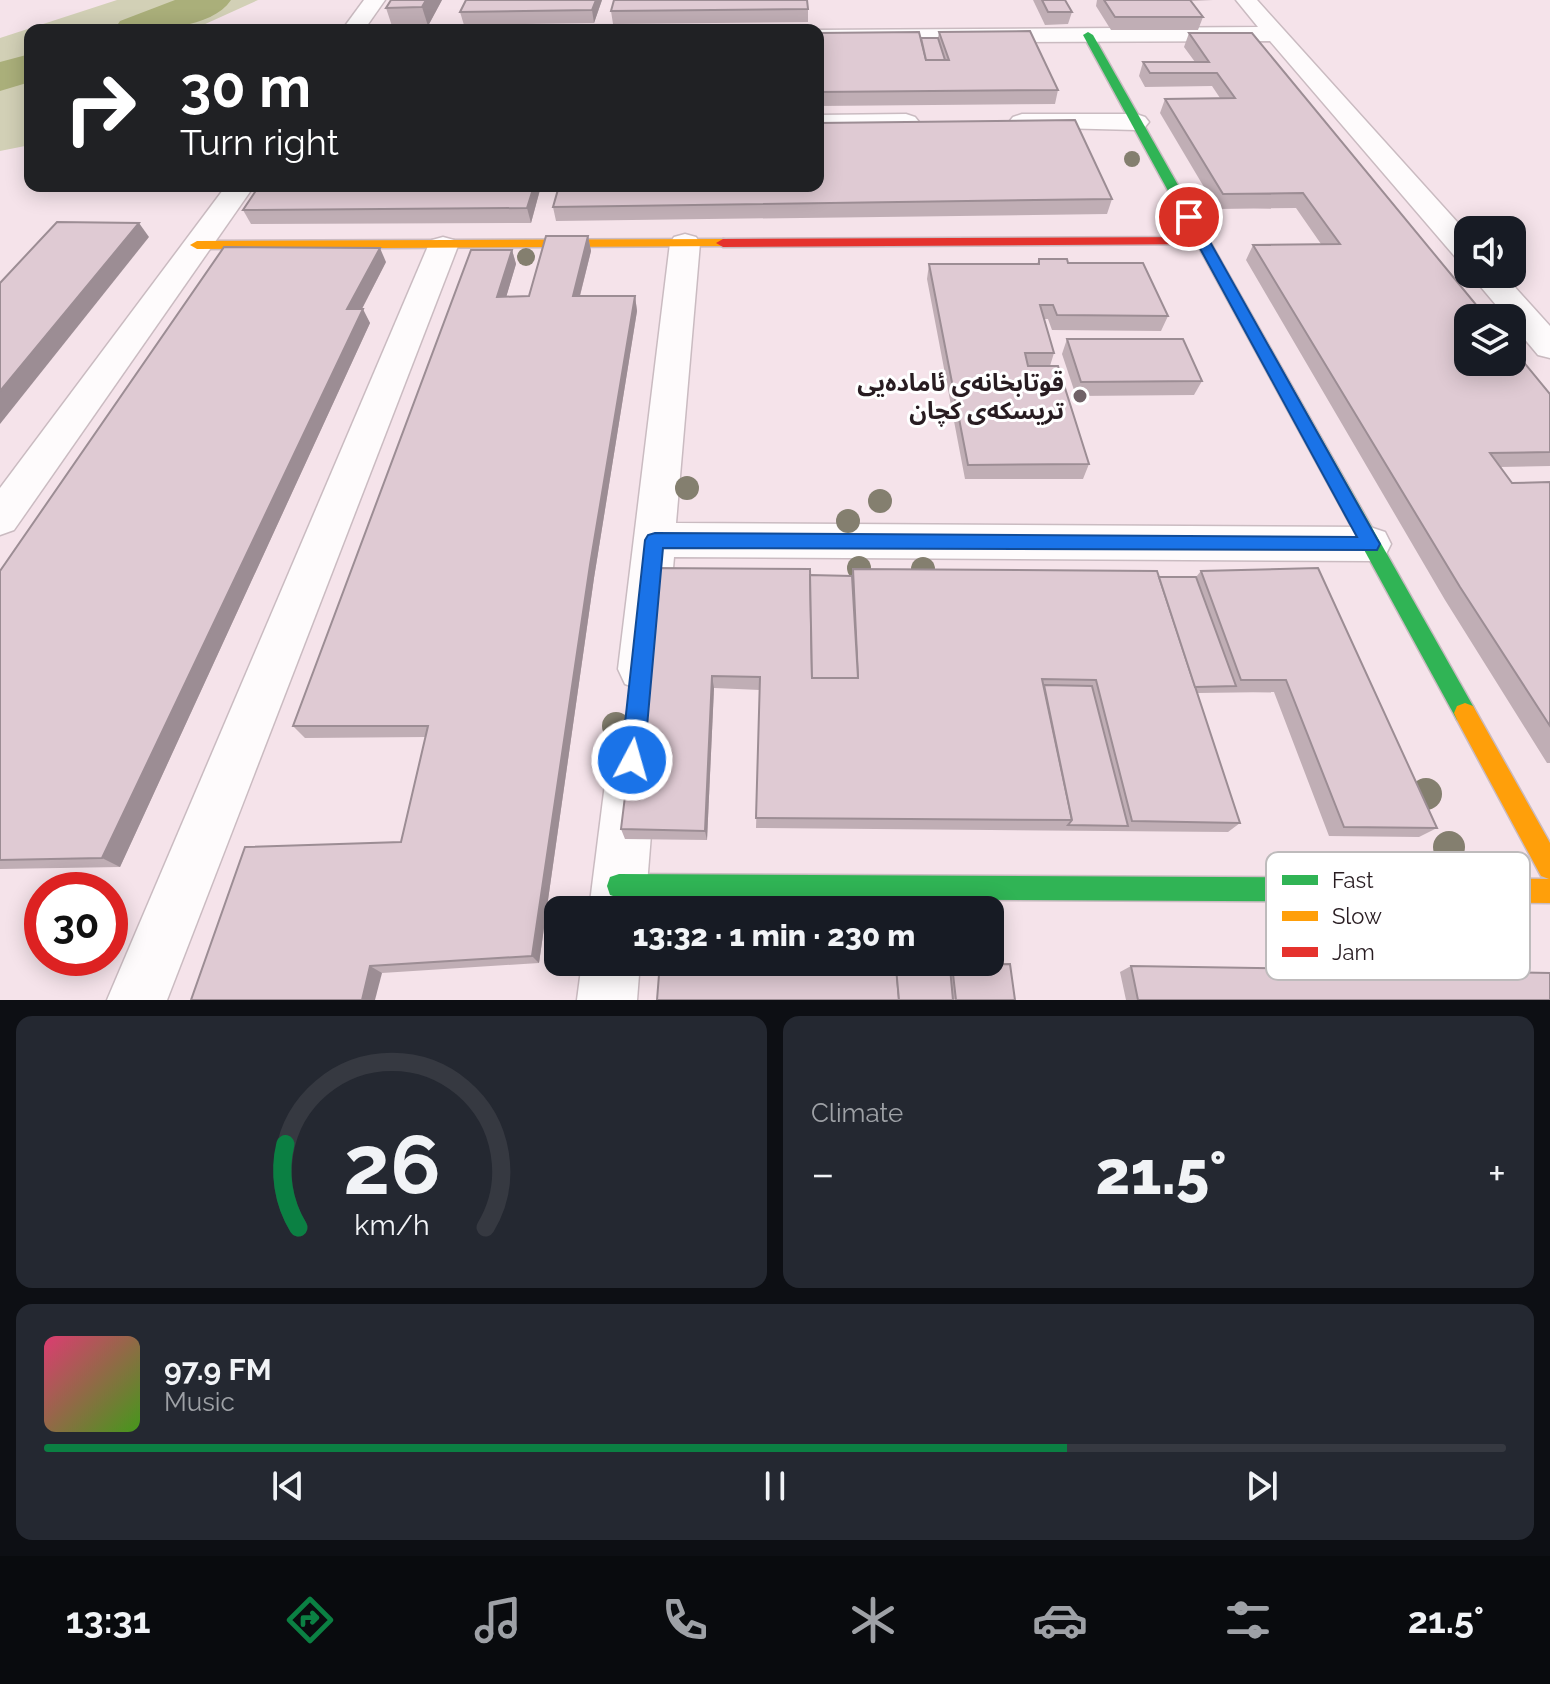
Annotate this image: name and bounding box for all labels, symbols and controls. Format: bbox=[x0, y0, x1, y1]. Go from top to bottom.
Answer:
text: 30 m bbox=[180, 54, 311, 120]
icon: right bbox=[48, 56, 152, 160]
text: Turn right bbox=[180, 121, 339, 163]
pin bbox=[1155, 183, 1223, 251]
icon: arrive bbox=[1167, 195, 1211, 239]
map controls bbox=[1454, 216, 1526, 376]
button: sound bbox=[1454, 216, 1526, 288]
button: layers bbox=[1454, 304, 1526, 376]
place label: قوتابخانەی ئامادەیی تریسکەی کچان bbox=[857, 368, 1064, 426]
marker: قوتابخانەی ئامادەیی تریسکەی کچان bbox=[1071, 387, 1089, 405]
position arrow bbox=[590, 718, 674, 802]
legend bbox=[1266, 852, 1530, 980]
text: Fast bbox=[1332, 867, 1374, 893]
speed limit sign: 30 bbox=[24, 872, 128, 976]
text: Slow bbox=[1332, 903, 1382, 929]
text: 13:32 · 1 min · 230 m bbox=[633, 918, 915, 953]
text: Jam bbox=[1332, 939, 1375, 965]
text: Climate bbox=[811, 1098, 903, 1128]
text: 26 bbox=[343, 1116, 440, 1213]
text: 21.5° bbox=[1096, 1138, 1227, 1208]
text: − bbox=[811, 1148, 835, 1199]
text: + bbox=[1488, 1148, 1506, 1199]
text: km/h bbox=[354, 1208, 429, 1242]
text: 97.9 FM bbox=[164, 1352, 272, 1387]
text: Music bbox=[164, 1387, 235, 1417]
icon: previous bbox=[266, 1464, 310, 1508]
icon: pause bbox=[753, 1464, 797, 1508]
icon: next bbox=[1240, 1464, 1284, 1508]
icon: directions bbox=[282, 1592, 338, 1648]
icon: music bbox=[470, 1592, 526, 1648]
icon: phone bbox=[657, 1592, 713, 1648]
icon: climate bbox=[845, 1592, 901, 1648]
icon: car bbox=[1032, 1592, 1088, 1648]
icon: filters bbox=[1220, 1592, 1276, 1648]
text: 13:31 bbox=[66, 1599, 150, 1641]
text: 21.5° bbox=[1408, 1599, 1484, 1641]

